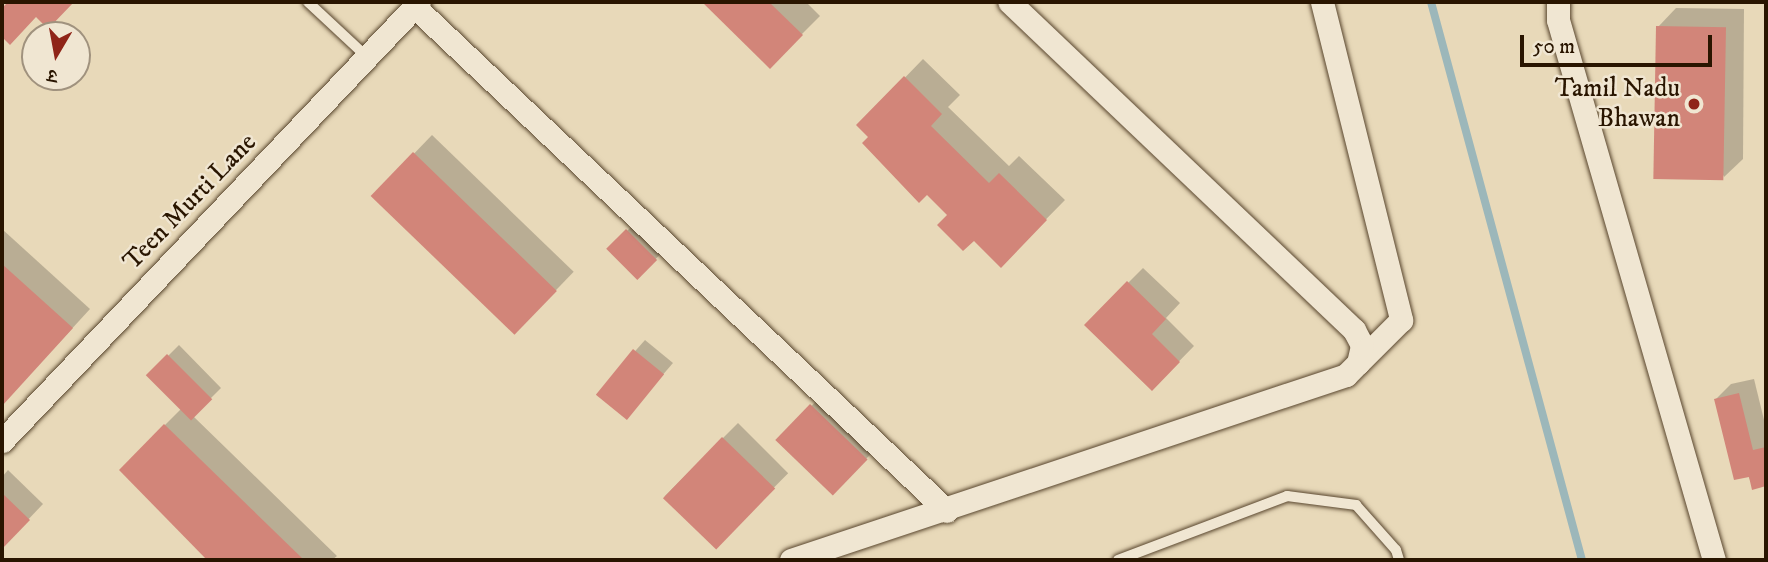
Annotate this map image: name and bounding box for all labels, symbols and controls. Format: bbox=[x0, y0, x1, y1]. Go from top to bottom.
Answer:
north arrow bbox=[21, 21, 91, 91]
scale bar bbox=[1523, 21, 1716, 65]
text: 50 m bbox=[1533, 34, 1575, 60]
text: उ bbox=[46, 63, 59, 87]
place label: Tamil Nadu Bhawan bbox=[1555, 73, 1680, 134]
marker: Tamil Nadu Bhawan bbox=[1686, 96, 1702, 112]
street label: Teen Murti Lane bbox=[117, 127, 263, 277]

